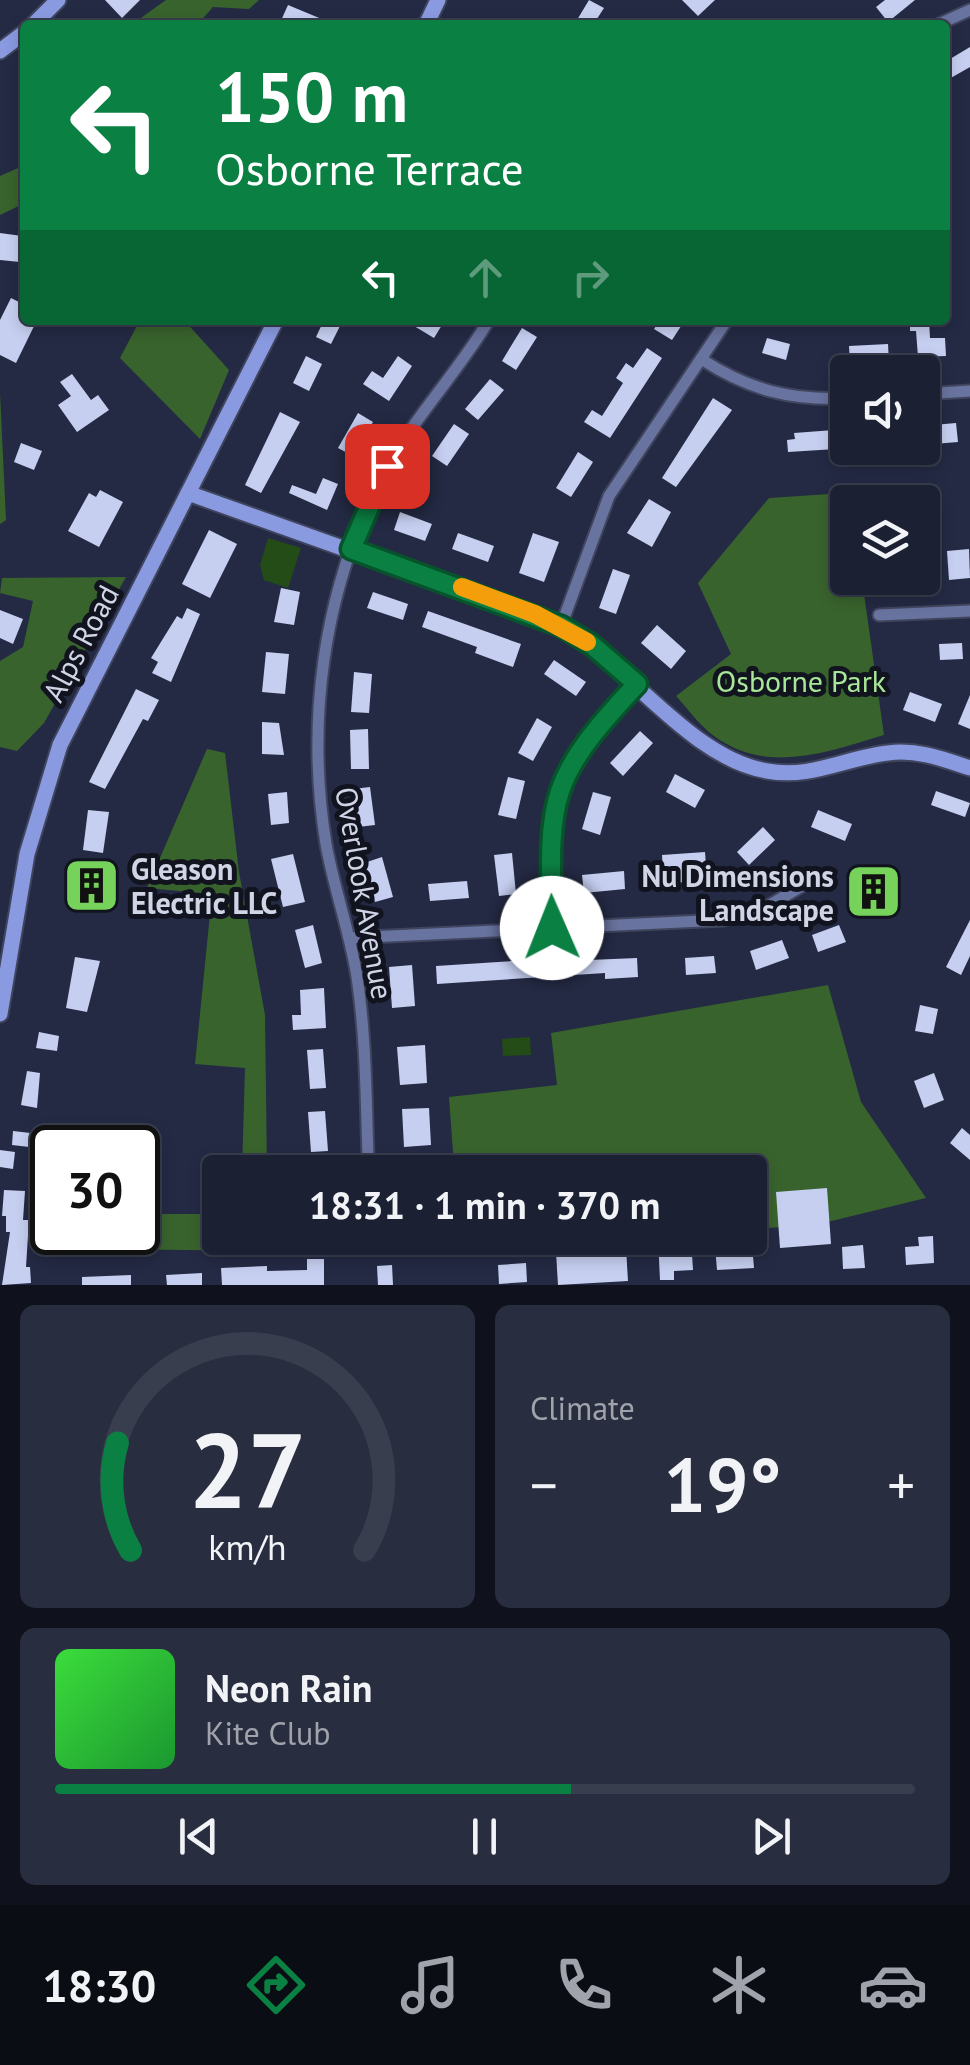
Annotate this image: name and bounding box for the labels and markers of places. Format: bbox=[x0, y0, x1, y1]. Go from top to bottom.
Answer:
pin bbox=[345, 424, 430, 509]
place label: Gleason Electric LLC bbox=[131, 849, 278, 922]
building icon: Gleason Electric LLC bbox=[62, 855, 122, 915]
place label: Nu Dimensions Landscape bbox=[641, 856, 834, 929]
building icon: Nu Dimensions Landscape bbox=[843, 862, 903, 922]

